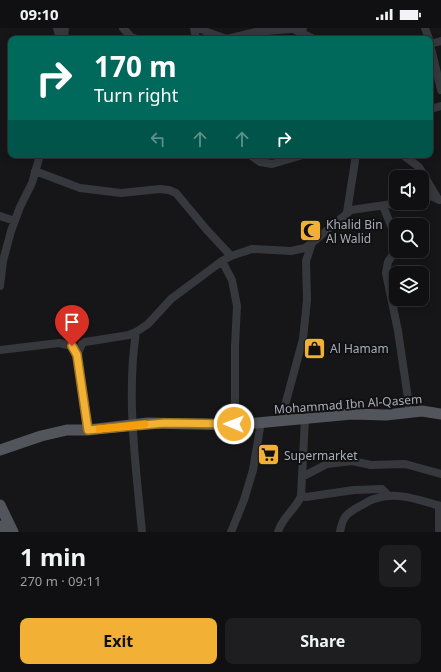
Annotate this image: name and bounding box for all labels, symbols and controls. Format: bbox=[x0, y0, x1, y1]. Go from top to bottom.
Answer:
text: 09:10 bbox=[20, 4, 59, 24]
text: 170 m bbox=[94, 47, 177, 85]
icon: right bbox=[28, 52, 80, 104]
text: Turn right bbox=[94, 83, 178, 107]
icon: left bbox=[147, 128, 169, 150]
icon: ahead bbox=[189, 128, 211, 150]
icon: ahead bbox=[231, 128, 253, 150]
icon: right bbox=[273, 128, 295, 150]
map controls bbox=[389, 170, 429, 306]
button: sound bbox=[389, 170, 429, 210]
place label: Khalid Bin Al Walid bbox=[326, 216, 383, 247]
mosque icon: Khalid Bin Al Walid bbox=[297, 218, 323, 244]
button: search bbox=[389, 218, 429, 258]
button: layers bbox=[389, 266, 429, 306]
pin bbox=[55, 305, 89, 346]
icon: arrive bbox=[61, 311, 83, 333]
shop icon: Al Hamam bbox=[302, 335, 328, 361]
place label: Al Hamam bbox=[330, 340, 389, 357]
street label: Mohammad Ibn Al-Qasem bbox=[273, 390, 423, 418]
position arrow bbox=[213, 403, 255, 445]
supermarket icon: Supermarket bbox=[256, 442, 282, 468]
place label: Supermarket bbox=[284, 447, 358, 464]
text: 1 min bbox=[20, 540, 86, 573]
button: close bbox=[379, 545, 421, 587]
text: 270 m · 09:11 bbox=[20, 572, 101, 590]
button: Exit bbox=[20, 618, 217, 664]
button: Share bbox=[225, 618, 421, 664]

